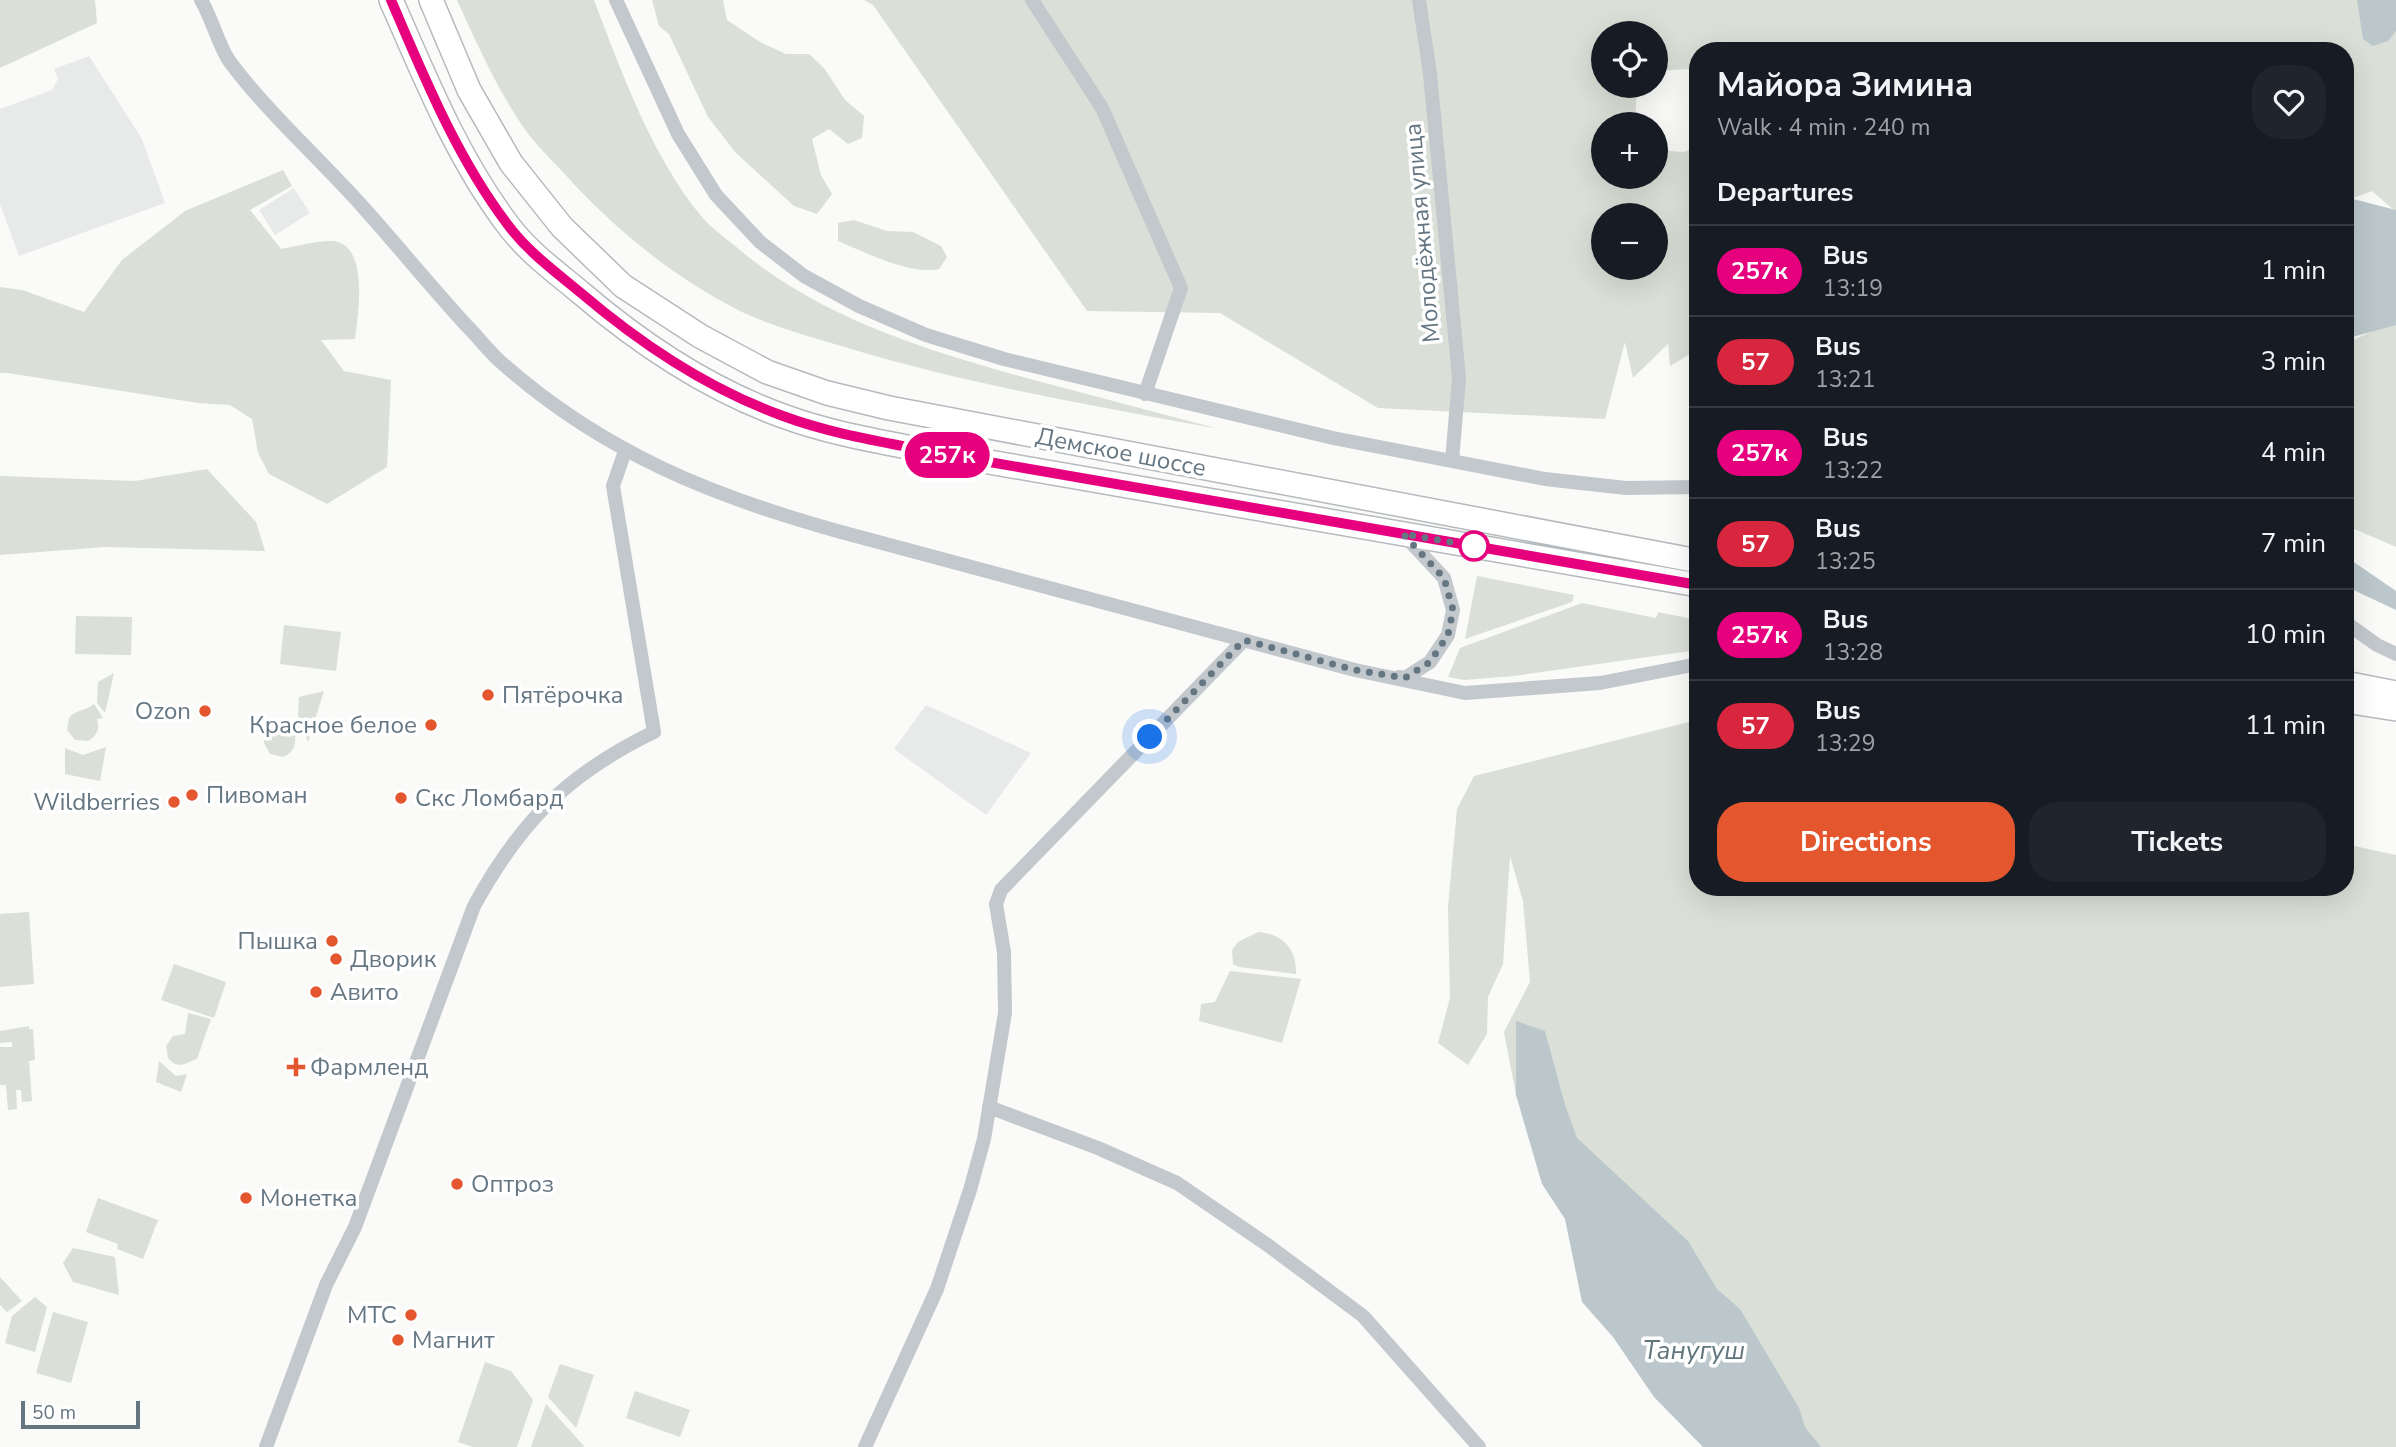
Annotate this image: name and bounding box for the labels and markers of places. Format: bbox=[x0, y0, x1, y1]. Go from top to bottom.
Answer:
unlabelled marker bbox=[1459, 531, 1489, 561]
place label: Пятёрочка bbox=[502, 679, 623, 711]
marker: Пятёрочка bbox=[480, 687, 496, 703]
place label: Ozon bbox=[135, 695, 191, 727]
marker: Ozon bbox=[197, 703, 213, 719]
place label: Красное белое bbox=[249, 709, 417, 741]
marker: Красное белое bbox=[423, 717, 439, 733]
place label: Пивоман bbox=[206, 779, 308, 811]
place label: Скс Ломбард bbox=[415, 782, 563, 814]
place label: Wildberries bbox=[33, 786, 160, 818]
marker: Пивоман bbox=[184, 787, 200, 803]
marker: Скс Ломбард bbox=[393, 790, 409, 806]
marker: Wildberries bbox=[166, 794, 182, 810]
place label: Пышка bbox=[238, 925, 318, 957]
marker: Пышка bbox=[324, 933, 340, 949]
place label: Дворик bbox=[350, 943, 437, 975]
marker: Дворик bbox=[328, 951, 344, 967]
place label: Авито bbox=[330, 976, 399, 1008]
marker: Авито bbox=[308, 984, 324, 1000]
place label: Фармленд bbox=[310, 1051, 428, 1083]
marker: Фармленд bbox=[288, 1059, 304, 1075]
place label: Оптроз bbox=[471, 1168, 554, 1200]
marker: Оптроз bbox=[449, 1176, 465, 1192]
place label: Монетка bbox=[260, 1182, 357, 1214]
marker: Монетка bbox=[238, 1190, 254, 1206]
place label: МТС bbox=[347, 1299, 397, 1331]
marker: МТС bbox=[403, 1307, 419, 1323]
place label: Магнит bbox=[412, 1324, 495, 1356]
marker: Магнит bbox=[390, 1332, 406, 1348]

